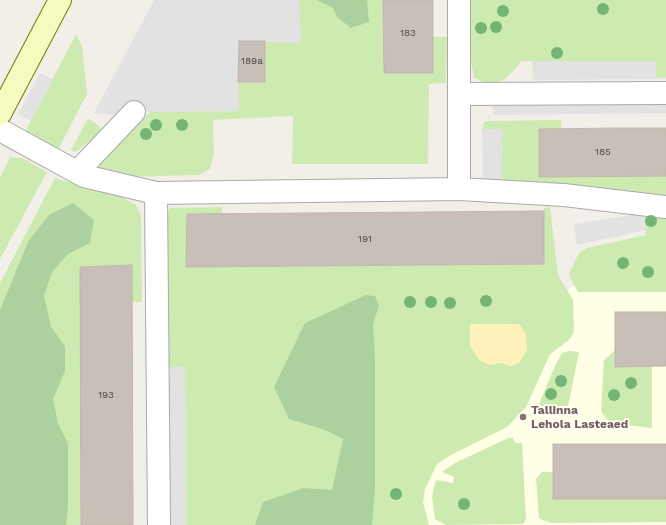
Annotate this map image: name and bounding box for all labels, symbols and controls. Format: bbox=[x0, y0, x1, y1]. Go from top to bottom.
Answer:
house number: 183 bbox=[400, 27, 416, 39]
house number: 189a bbox=[241, 55, 263, 67]
house number: 185 bbox=[595, 146, 611, 158]
house number: 191 bbox=[358, 233, 372, 245]
house number: 193 bbox=[98, 389, 114, 401]
place label: Tallinna Lehola Lasteaed bbox=[531, 403, 628, 431]
marker: Tallinna Lehola Lasteaed bbox=[518, 412, 528, 422]

